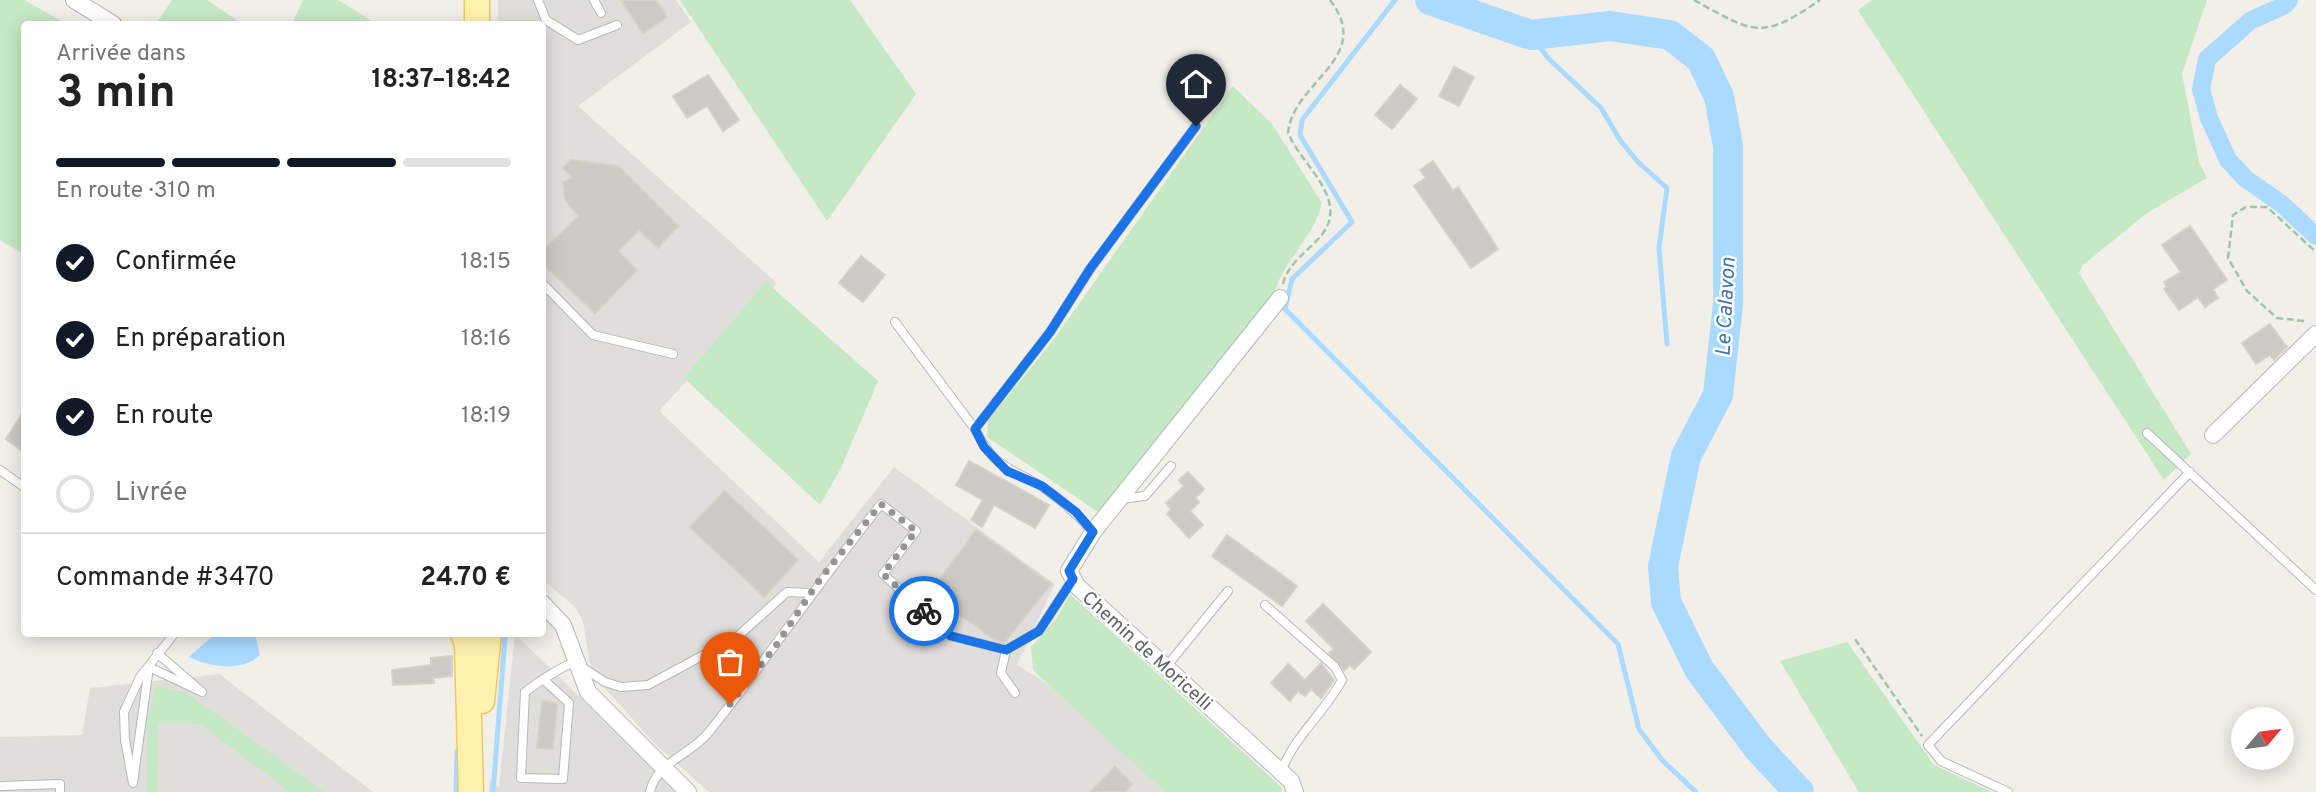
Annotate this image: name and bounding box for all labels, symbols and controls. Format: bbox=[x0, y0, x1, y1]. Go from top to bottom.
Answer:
text: Arrivée dans bbox=[56, 40, 186, 69]
pin bbox=[1166, 54, 1226, 126]
text: 18:37–18:42 bbox=[371, 64, 511, 97]
text: 3 min bbox=[56, 65, 176, 124]
icon: home bbox=[1177, 65, 1215, 103]
text: En route · 310 m bbox=[56, 177, 216, 206]
icon: check bbox=[56, 244, 94, 282]
text: Confirmée bbox=[115, 246, 237, 279]
text: 18:15 bbox=[460, 248, 511, 277]
water label: Le Calavon bbox=[1710, 256, 1743, 357]
icon: check bbox=[56, 321, 94, 359]
text: En préparation bbox=[115, 323, 286, 356]
text: 18:16 bbox=[461, 325, 511, 354]
icon: check bbox=[56, 398, 94, 436]
text: En route bbox=[115, 400, 213, 433]
text: 18:19 bbox=[461, 402, 511, 431]
text: Livrée bbox=[115, 477, 187, 510]
text: Commande #3470 bbox=[56, 562, 274, 595]
text: 24.70 € bbox=[420, 562, 511, 595]
courier bbox=[889, 576, 959, 646]
street label: Chemin de Moricelli bbox=[1076, 586, 1217, 717]
icon: bike bbox=[905, 592, 943, 630]
pin bbox=[700, 632, 760, 704]
icon: bag bbox=[711, 643, 749, 681]
north arrow bbox=[2231, 707, 2294, 770]
map controls bbox=[2231, 707, 2294, 770]

